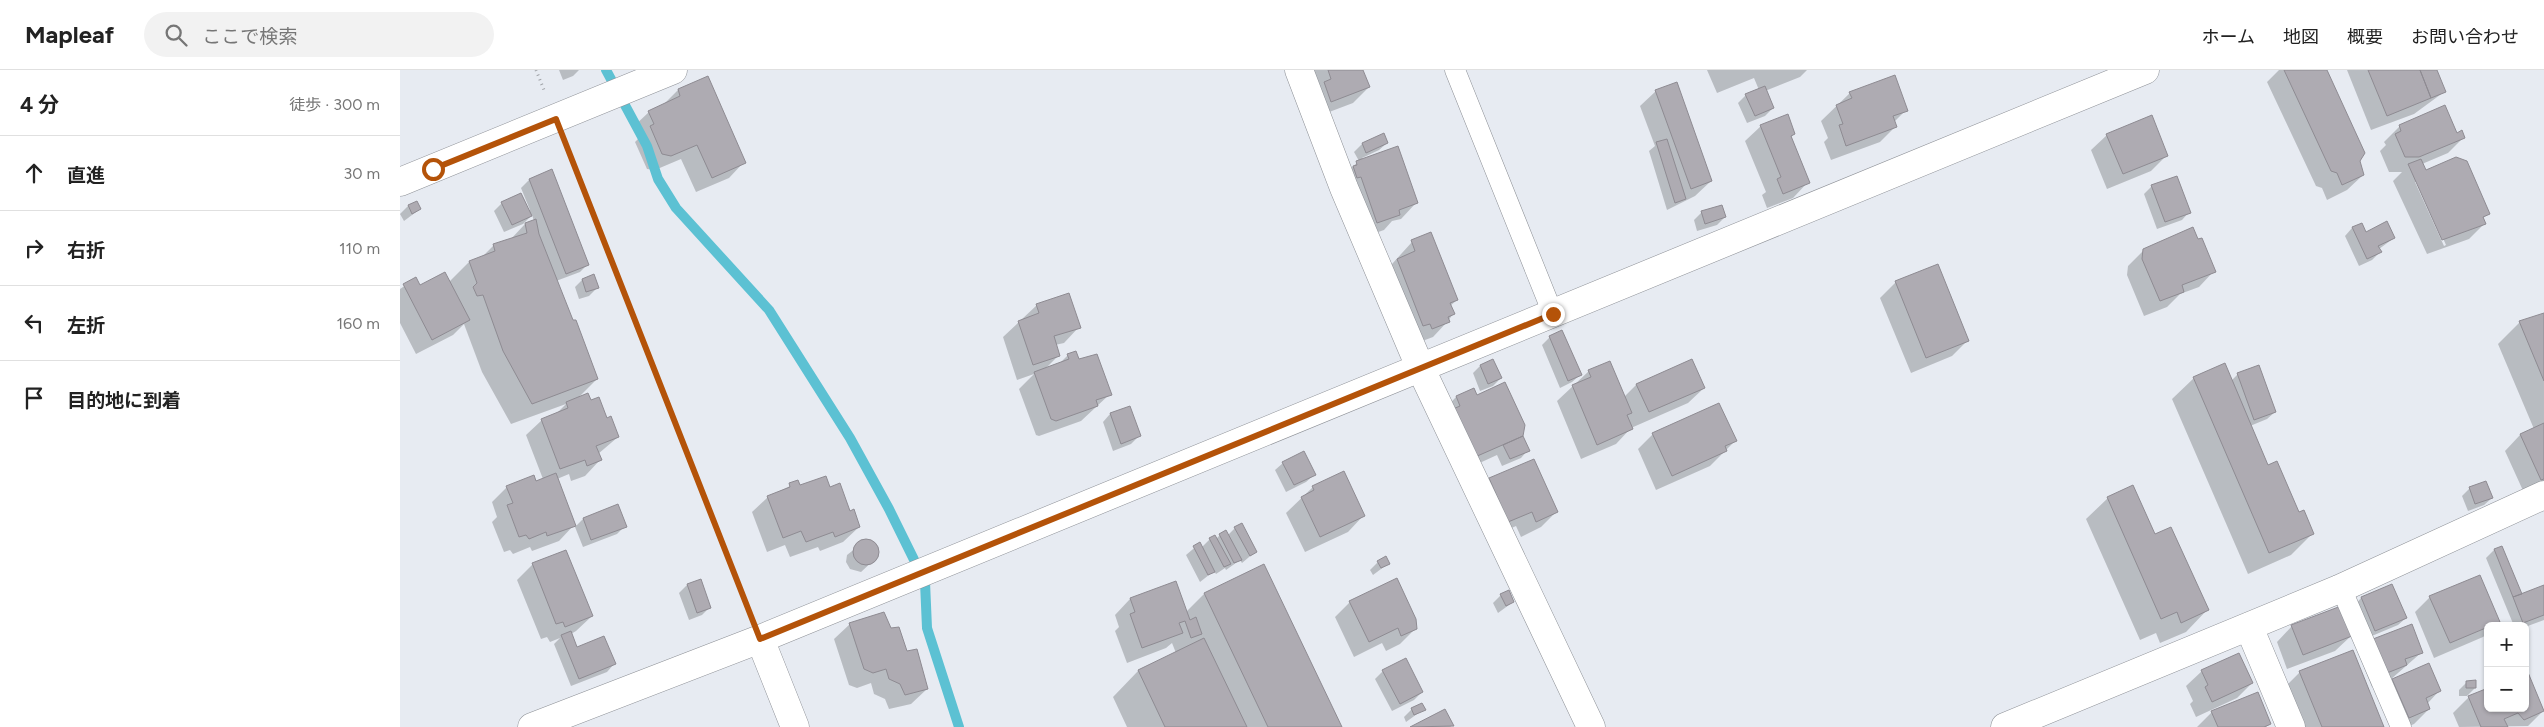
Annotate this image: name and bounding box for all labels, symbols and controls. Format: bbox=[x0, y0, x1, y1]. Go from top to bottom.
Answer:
search box bbox=[144, 12, 494, 57]
text: Mapleaf bbox=[25, 20, 114, 49]
icon: search bbox=[162, 21, 190, 49]
text: ここで検索 bbox=[202, 25, 297, 48]
text: ホーム bbox=[2202, 26, 2255, 48]
text: 地図 bbox=[2283, 26, 2319, 48]
text: 概要 bbox=[2347, 26, 2383, 48]
text: お問い合わせ bbox=[2411, 26, 2519, 48]
text: 4 分 bbox=[20, 92, 59, 117]
text: 徒歩 · 300 m bbox=[289, 95, 380, 114]
route start bbox=[422, 158, 445, 181]
icon: ahead bbox=[20, 159, 48, 187]
text: 直進 bbox=[67, 164, 105, 187]
text: 30 m bbox=[343, 164, 380, 183]
icon: right bbox=[20, 234, 48, 262]
text: 右折 bbox=[67, 239, 105, 262]
text: 110 m bbox=[339, 239, 380, 258]
route end bbox=[1542, 303, 1565, 326]
icon: left bbox=[20, 309, 48, 337]
text: 左折 bbox=[67, 314, 105, 337]
text: 160 m bbox=[337, 314, 380, 333]
icon: arrive bbox=[20, 384, 48, 412]
text: 目的地に到着 bbox=[67, 389, 181, 412]
map controls bbox=[2484, 622, 2529, 712]
button: + bbox=[2484, 622, 2529, 667]
button: − bbox=[2484, 667, 2529, 712]

